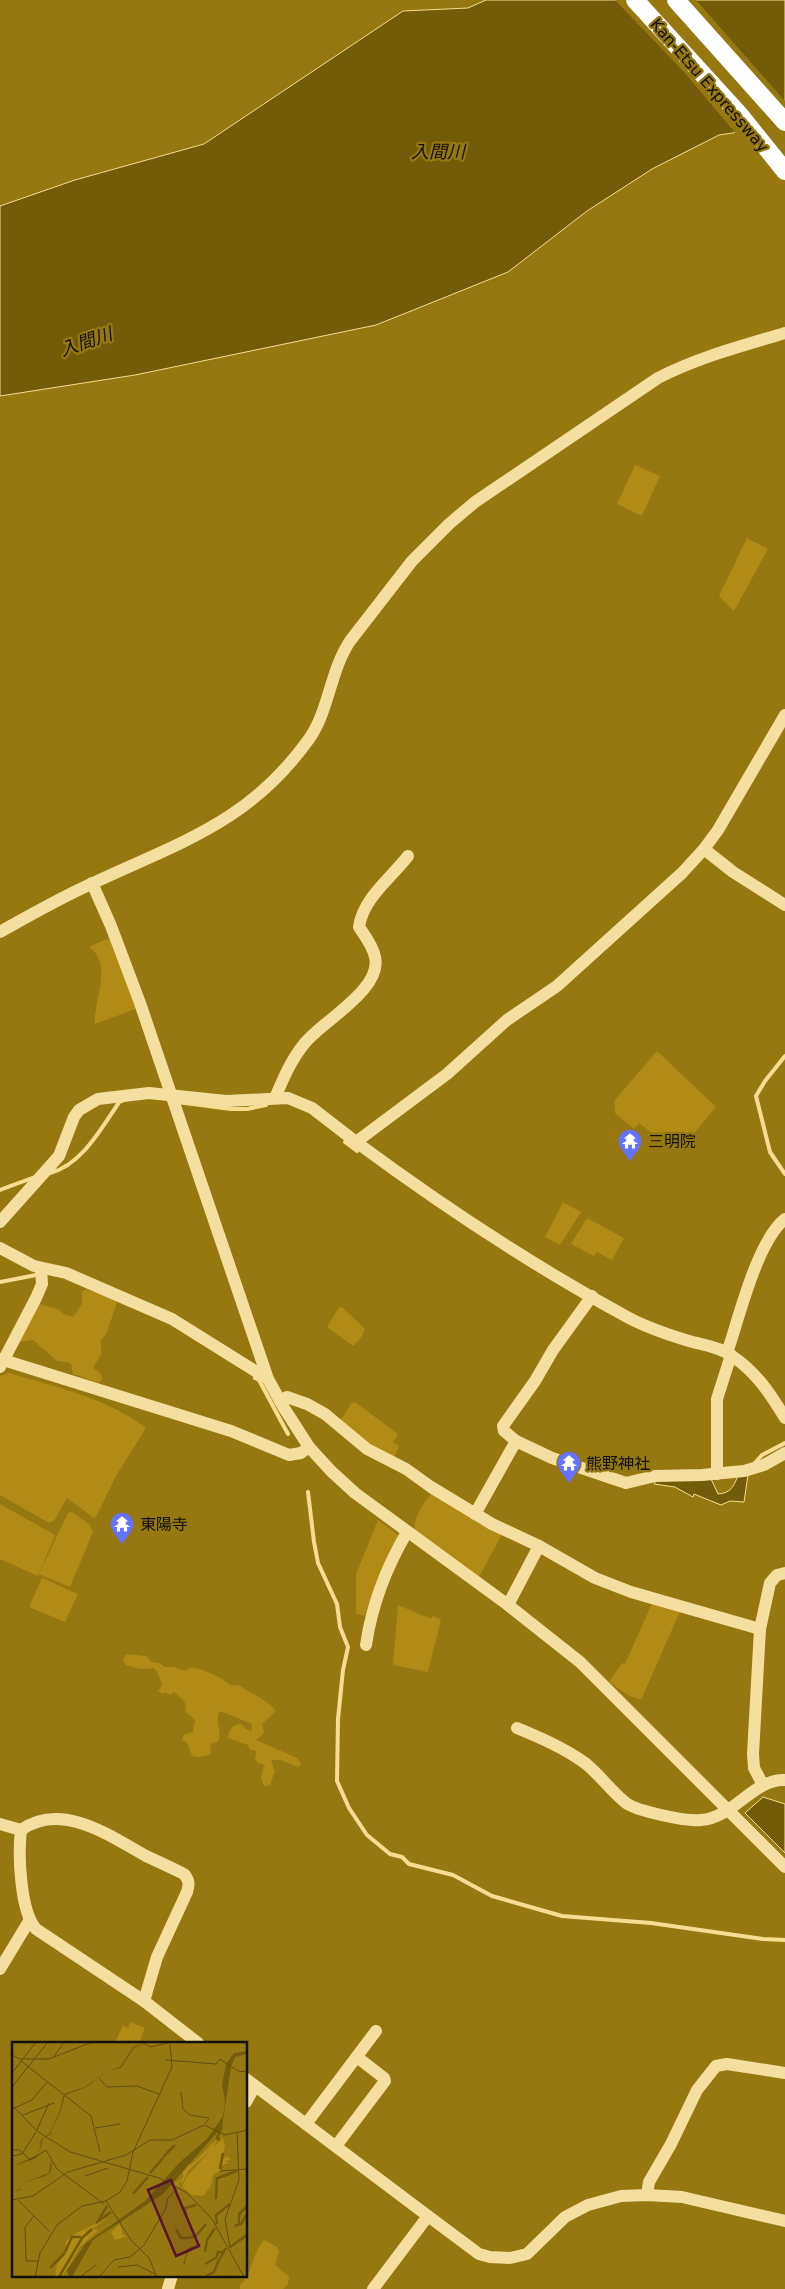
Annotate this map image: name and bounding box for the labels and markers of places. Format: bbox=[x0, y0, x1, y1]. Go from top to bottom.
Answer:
temple icon: 三明院 bbox=[617, 1128, 643, 1162]
place label: 三明院 bbox=[648, 1132, 696, 1151]
temple icon: 熊野神社 bbox=[556, 1450, 582, 1484]
place label: 熊野神社 bbox=[586, 1454, 650, 1473]
temple icon: 東陽寺 bbox=[109, 1511, 135, 1545]
place label: 東陽寺 bbox=[140, 1515, 188, 1534]

